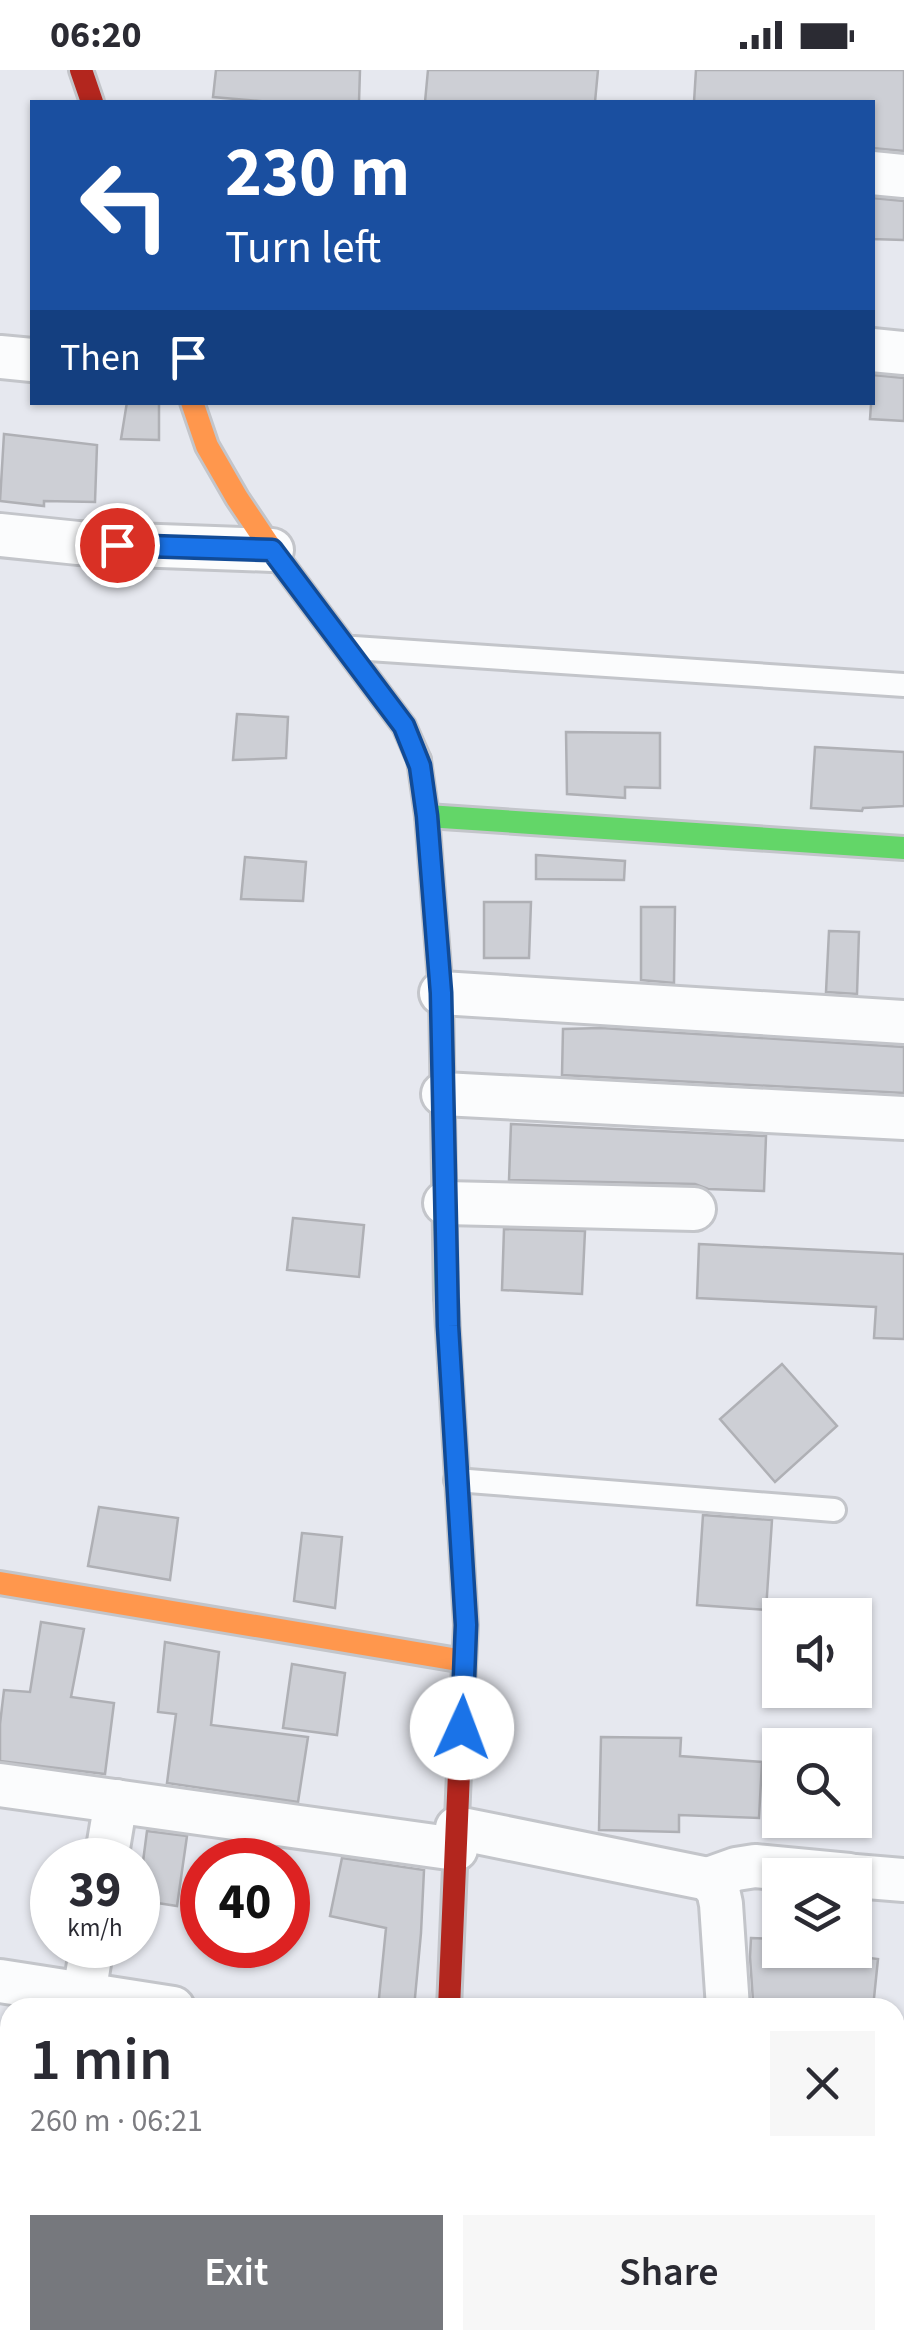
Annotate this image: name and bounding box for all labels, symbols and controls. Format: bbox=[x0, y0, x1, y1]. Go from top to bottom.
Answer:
text: 06:20 bbox=[50, 8, 142, 62]
text: 230 m bbox=[225, 123, 410, 223]
icon: left bbox=[60, 140, 190, 270]
text: Turn left bbox=[225, 216, 381, 280]
icon: arrive bbox=[161, 330, 216, 385]
text: Then bbox=[60, 331, 141, 385]
pin bbox=[75, 503, 160, 588]
icon: arrive bbox=[90, 518, 145, 573]
map controls bbox=[762, 1598, 872, 1968]
button: sound bbox=[762, 1598, 872, 1708]
position arrow bbox=[410, 1676, 514, 1780]
button: search bbox=[762, 1728, 872, 1838]
speed limit sign: 40 bbox=[180, 1838, 310, 1968]
text: 39 bbox=[69, 1855, 121, 1926]
button: layers bbox=[762, 1858, 872, 1968]
text: km/h bbox=[67, 1910, 123, 1946]
text: 1 min bbox=[30, 2018, 173, 2103]
button: close bbox=[770, 2031, 875, 2136]
text: 260 m · 06:21 bbox=[30, 2098, 203, 2144]
button: Exit bbox=[30, 2215, 443, 2330]
button: Share bbox=[463, 2215, 875, 2330]

